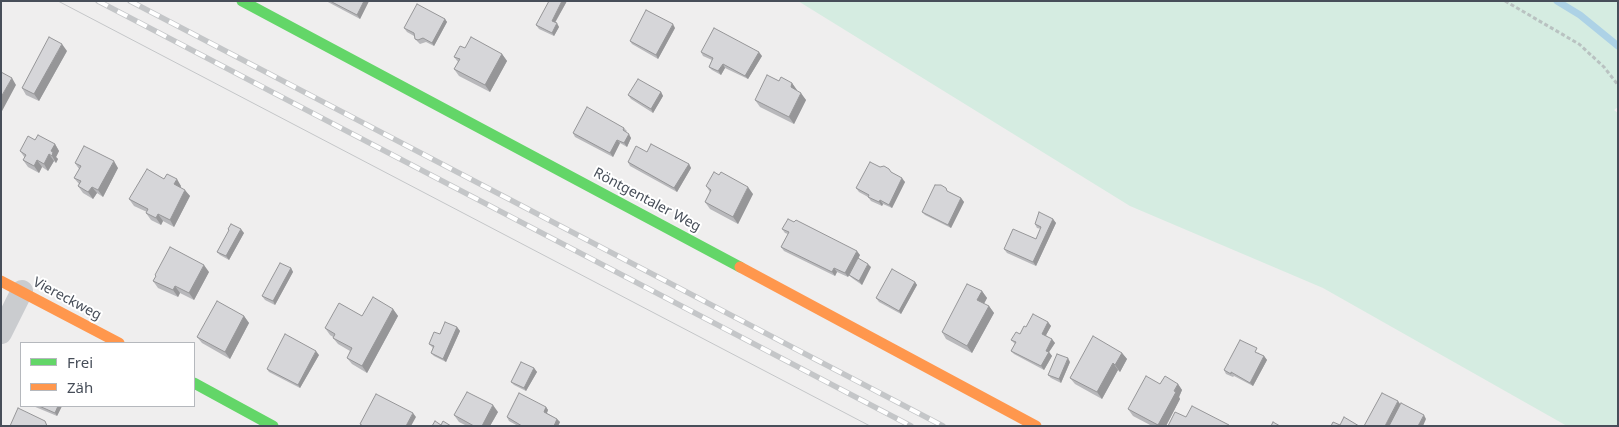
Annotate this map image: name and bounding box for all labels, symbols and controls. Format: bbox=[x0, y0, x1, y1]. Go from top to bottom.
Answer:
street label: Röntgentaler Weg bbox=[590, 165, 704, 235]
street label: Viereckweg bbox=[30, 274, 104, 324]
legend bbox=[20, 342, 195, 407]
text: Frei bbox=[67, 352, 93, 372]
text: Zäh bbox=[67, 377, 93, 397]

